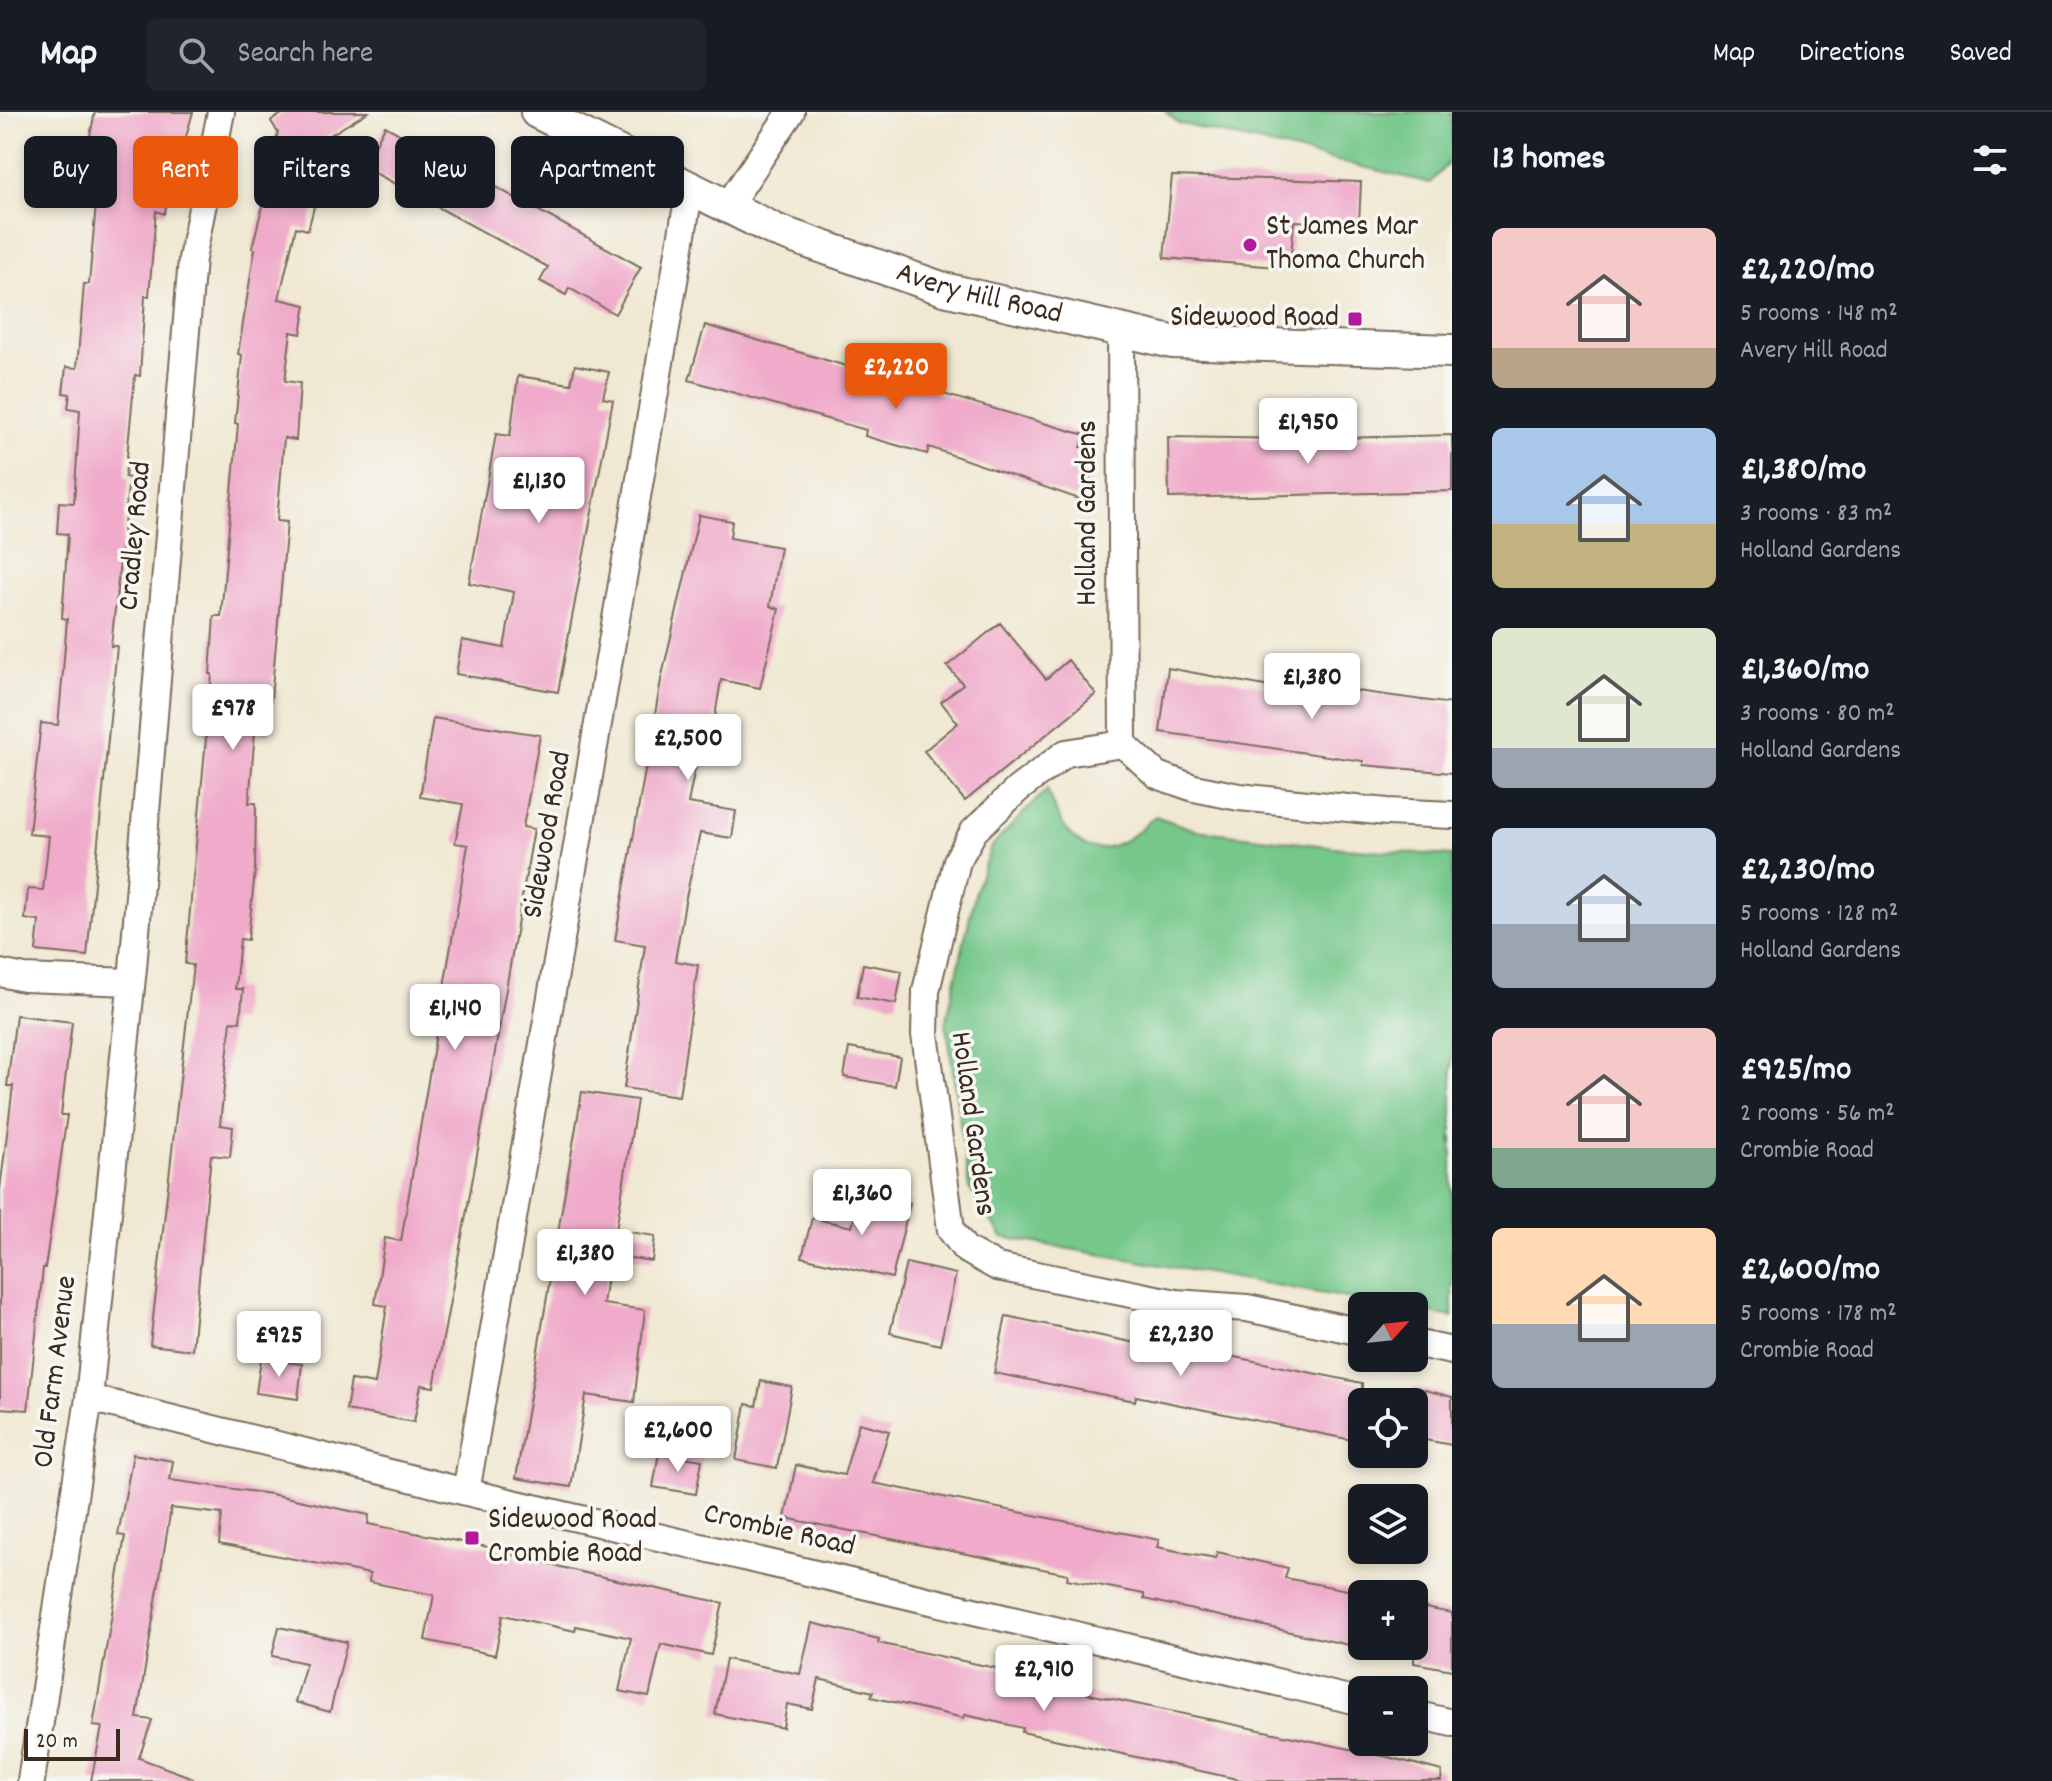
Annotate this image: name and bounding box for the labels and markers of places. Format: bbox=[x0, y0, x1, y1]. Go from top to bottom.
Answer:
place label: St James Mar Thoma Church bbox=[1266, 207, 1425, 284]
marker: St James Mar Thoma Church bbox=[1241, 236, 1259, 254]
place label: Sidewood Road bbox=[1170, 298, 1339, 341]
marker: Sidewood Road bbox=[1346, 310, 1364, 328]
pin: £2,220 bbox=[831, 343, 961, 411]
pin: £1,950 bbox=[1243, 398, 1373, 466]
pin: £1,130 bbox=[474, 457, 604, 525]
pin: £1,380 bbox=[1247, 653, 1377, 721]
pin: £978 bbox=[186, 684, 280, 752]
pin: £2,500 bbox=[623, 714, 753, 782]
pin: £1,140 bbox=[390, 984, 520, 1052]
pin: £1,360 bbox=[797, 1169, 927, 1237]
pin: £1,380 bbox=[520, 1229, 650, 1297]
pin: £2,230 bbox=[1116, 1310, 1246, 1378]
pin: £925 bbox=[232, 1311, 326, 1379]
pin: £2,600 bbox=[613, 1406, 743, 1474]
place label: Sidewood Road Crombie Road bbox=[488, 1500, 657, 1577]
marker: Sidewood Road Crombie Road bbox=[463, 1529, 481, 1547]
pin: £2,910 bbox=[979, 1645, 1109, 1713]

